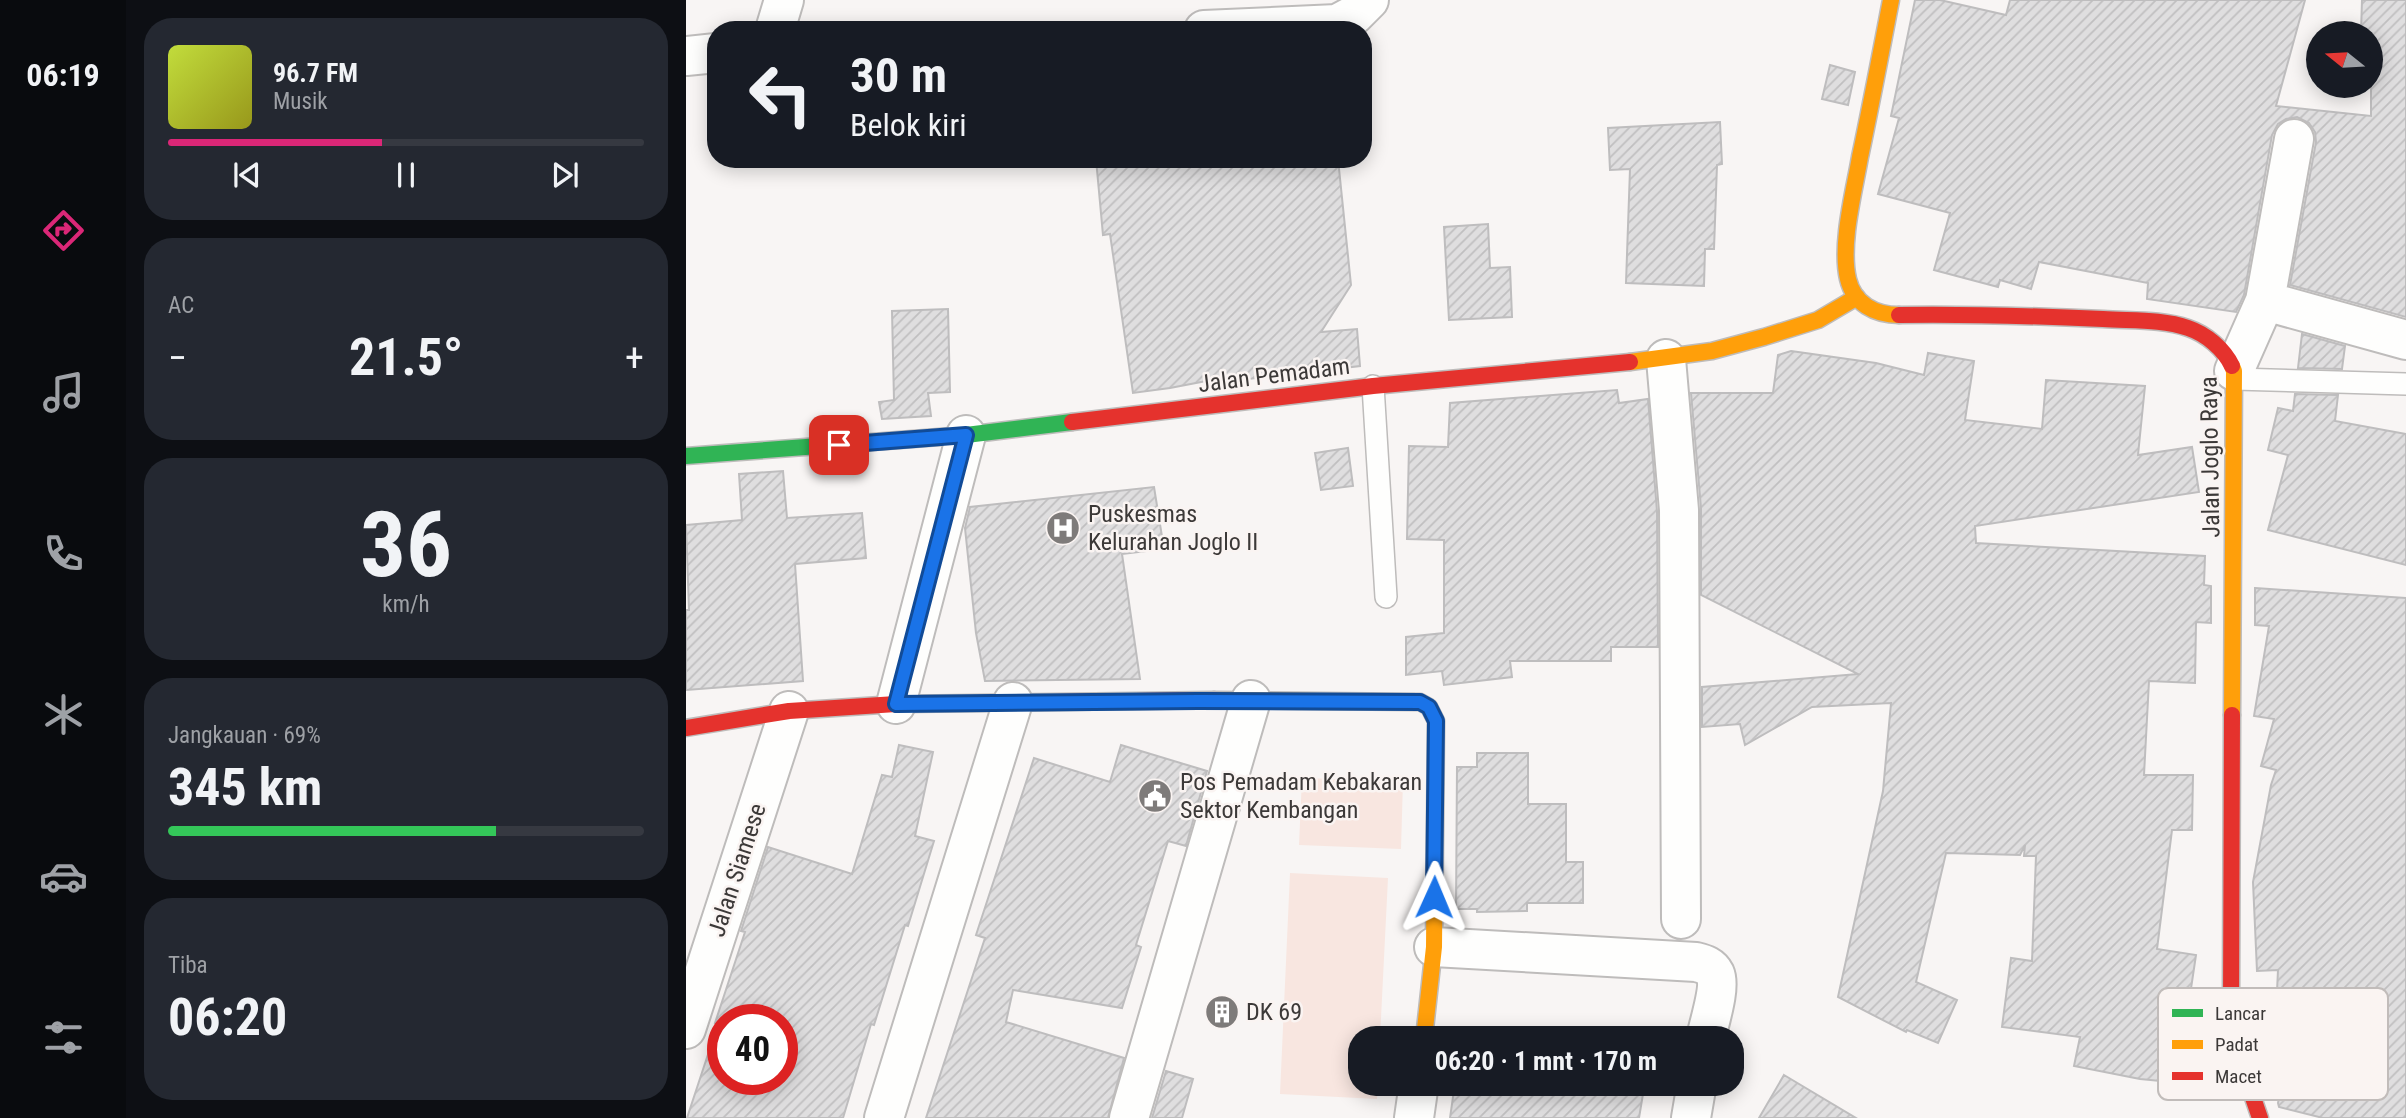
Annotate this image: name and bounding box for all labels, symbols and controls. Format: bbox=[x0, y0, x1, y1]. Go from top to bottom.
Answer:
north arrow bbox=[2306, 21, 2384, 98]
map controls bbox=[2306, 21, 2383, 98]
text: 30 m bbox=[850, 47, 947, 104]
icon: left bbox=[735, 49, 826, 140]
text: 06:19 bbox=[26, 56, 100, 94]
text: 96.7 FM bbox=[273, 58, 358, 88]
text: Musik bbox=[273, 88, 328, 115]
text: Belok kiri bbox=[850, 106, 967, 144]
icon: previous bbox=[228, 156, 266, 194]
icon: pause bbox=[387, 156, 425, 194]
icon: next bbox=[546, 156, 584, 194]
icon: directions bbox=[39, 206, 88, 255]
text: AC bbox=[168, 292, 194, 319]
text: 21.5° bbox=[349, 327, 463, 388]
text: − bbox=[168, 336, 187, 380]
text: + bbox=[625, 336, 644, 380]
street label: Jalan Pemadam bbox=[1197, 352, 1351, 398]
icon: music bbox=[39, 368, 88, 417]
street label: Jalan Joglo Raya bbox=[2195, 376, 2225, 538]
pin bbox=[809, 415, 869, 475]
icon: arrive bbox=[820, 426, 858, 464]
text: 36 bbox=[360, 492, 452, 598]
place label: Puskesmas Kelurahan Joglo II bbox=[1088, 500, 1258, 556]
hospital icon: Puskesmas Kelurahan Joglo II bbox=[1044, 509, 1082, 547]
icon: phone bbox=[39, 529, 88, 578]
text: km/h bbox=[382, 591, 430, 618]
icon: climate bbox=[39, 690, 88, 739]
text: Jangkauan · 69% bbox=[168, 722, 321, 749]
text: 345 km bbox=[168, 757, 322, 818]
place label: Pos Pemadam Kebakaran Sektor Kembangan bbox=[1180, 768, 1422, 824]
public building icon: Pos Pemadam Kebakaran Sektor Kembangan bbox=[1136, 777, 1174, 815]
street label: Jalan Siamese bbox=[702, 800, 772, 940]
icon: car bbox=[39, 852, 88, 901]
position arrow bbox=[1397, 860, 1471, 934]
text: Tiba bbox=[168, 952, 208, 979]
text: 06:20 bbox=[168, 987, 287, 1048]
legend bbox=[2158, 988, 2388, 1100]
building icon: DK 69 bbox=[1203, 993, 1241, 1031]
place label: DK 69 bbox=[1246, 998, 1302, 1026]
text: Lancar bbox=[2215, 1002, 2266, 1025]
speed limit sign: 40 bbox=[707, 1004, 798, 1095]
icon: filters bbox=[39, 1013, 88, 1062]
text: Padat bbox=[2215, 1033, 2259, 1056]
text: 06:20 · 1 mnt · 170 m bbox=[1435, 1046, 1657, 1076]
text: Macet bbox=[2215, 1065, 2262, 1088]

